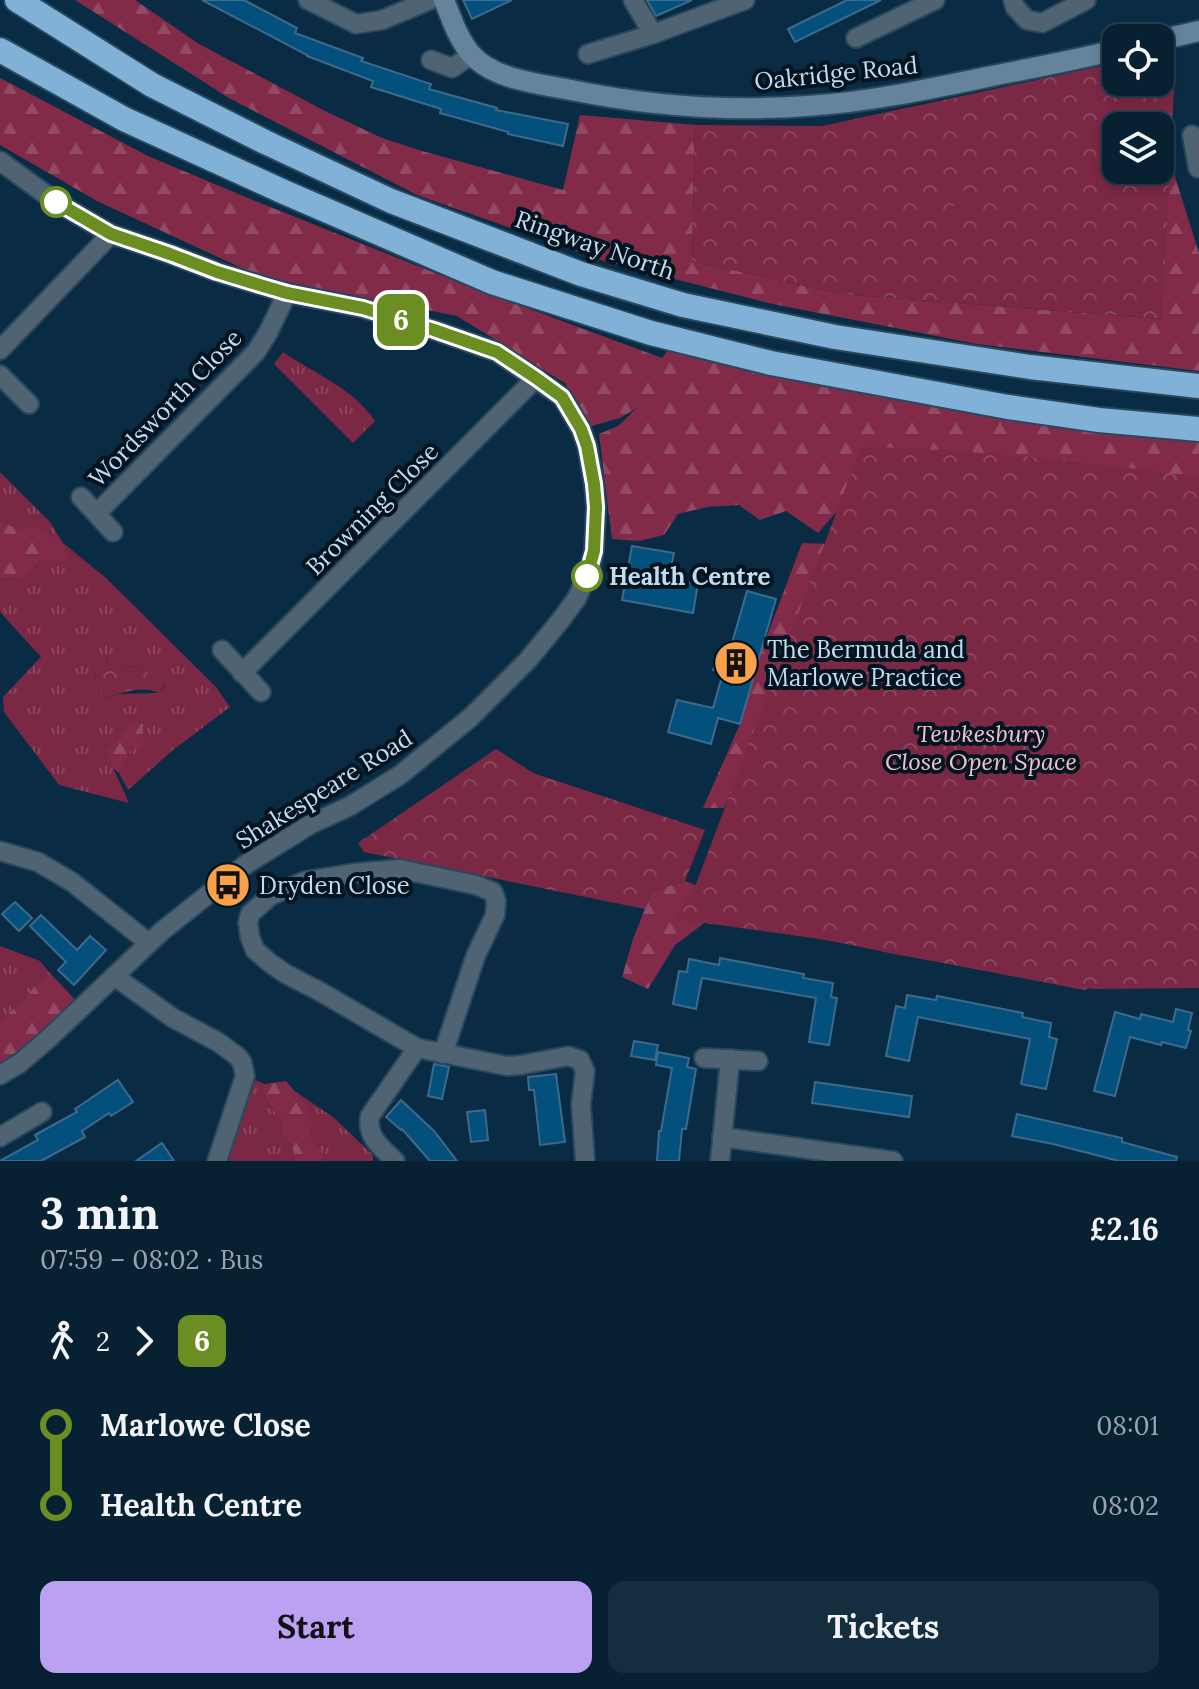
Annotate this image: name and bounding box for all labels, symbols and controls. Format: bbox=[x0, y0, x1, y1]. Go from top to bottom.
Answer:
map controls bbox=[1102, 24, 1174, 184]
button: locate bbox=[1102, 24, 1174, 96]
street label: Oakridge Road bbox=[753, 49, 919, 97]
button: layers bbox=[1102, 112, 1174, 184]
unlabelled marker bbox=[41, 187, 71, 217]
street label: Ringway North bbox=[511, 203, 679, 287]
line badge: 6 bbox=[375, 294, 427, 346]
text: 6 bbox=[393, 302, 409, 338]
street label: Wordsworth Close bbox=[82, 323, 248, 493]
street label: Browning Close bbox=[299, 436, 445, 582]
marker: Health Centre bbox=[572, 561, 602, 591]
place label: Health Centre bbox=[609, 561, 771, 592]
place label: The Bermuda and Marlowe Practice bbox=[767, 634, 965, 693]
building icon: The Bermuda and Marlowe Practice bbox=[712, 639, 760, 687]
park label: Tewkesbury Close Open Space bbox=[885, 718, 1077, 777]
street label: Shakespeare Road bbox=[230, 722, 418, 856]
bus stop icon: Dryden Close bbox=[204, 861, 252, 909]
place label: Dryden Close bbox=[259, 870, 410, 901]
text: 3 min bbox=[40, 1185, 159, 1241]
text: £2.16 bbox=[1089, 1210, 1159, 1248]
text: 07:59 – 08:02 · Bus bbox=[40, 1243, 263, 1276]
icon: walk bbox=[40, 1319, 84, 1363]
icon: forward bbox=[122, 1319, 166, 1363]
text: 6 bbox=[194, 1323, 210, 1359]
text: 2 bbox=[96, 1325, 110, 1358]
text: Marlowe Close bbox=[100, 1406, 311, 1444]
text: 08:01 bbox=[1096, 1409, 1159, 1442]
text: Health Centre bbox=[100, 1486, 302, 1524]
text: 08:02 bbox=[1092, 1489, 1159, 1522]
button: Start bbox=[40, 1581, 592, 1673]
button: Tickets bbox=[608, 1581, 1159, 1673]

